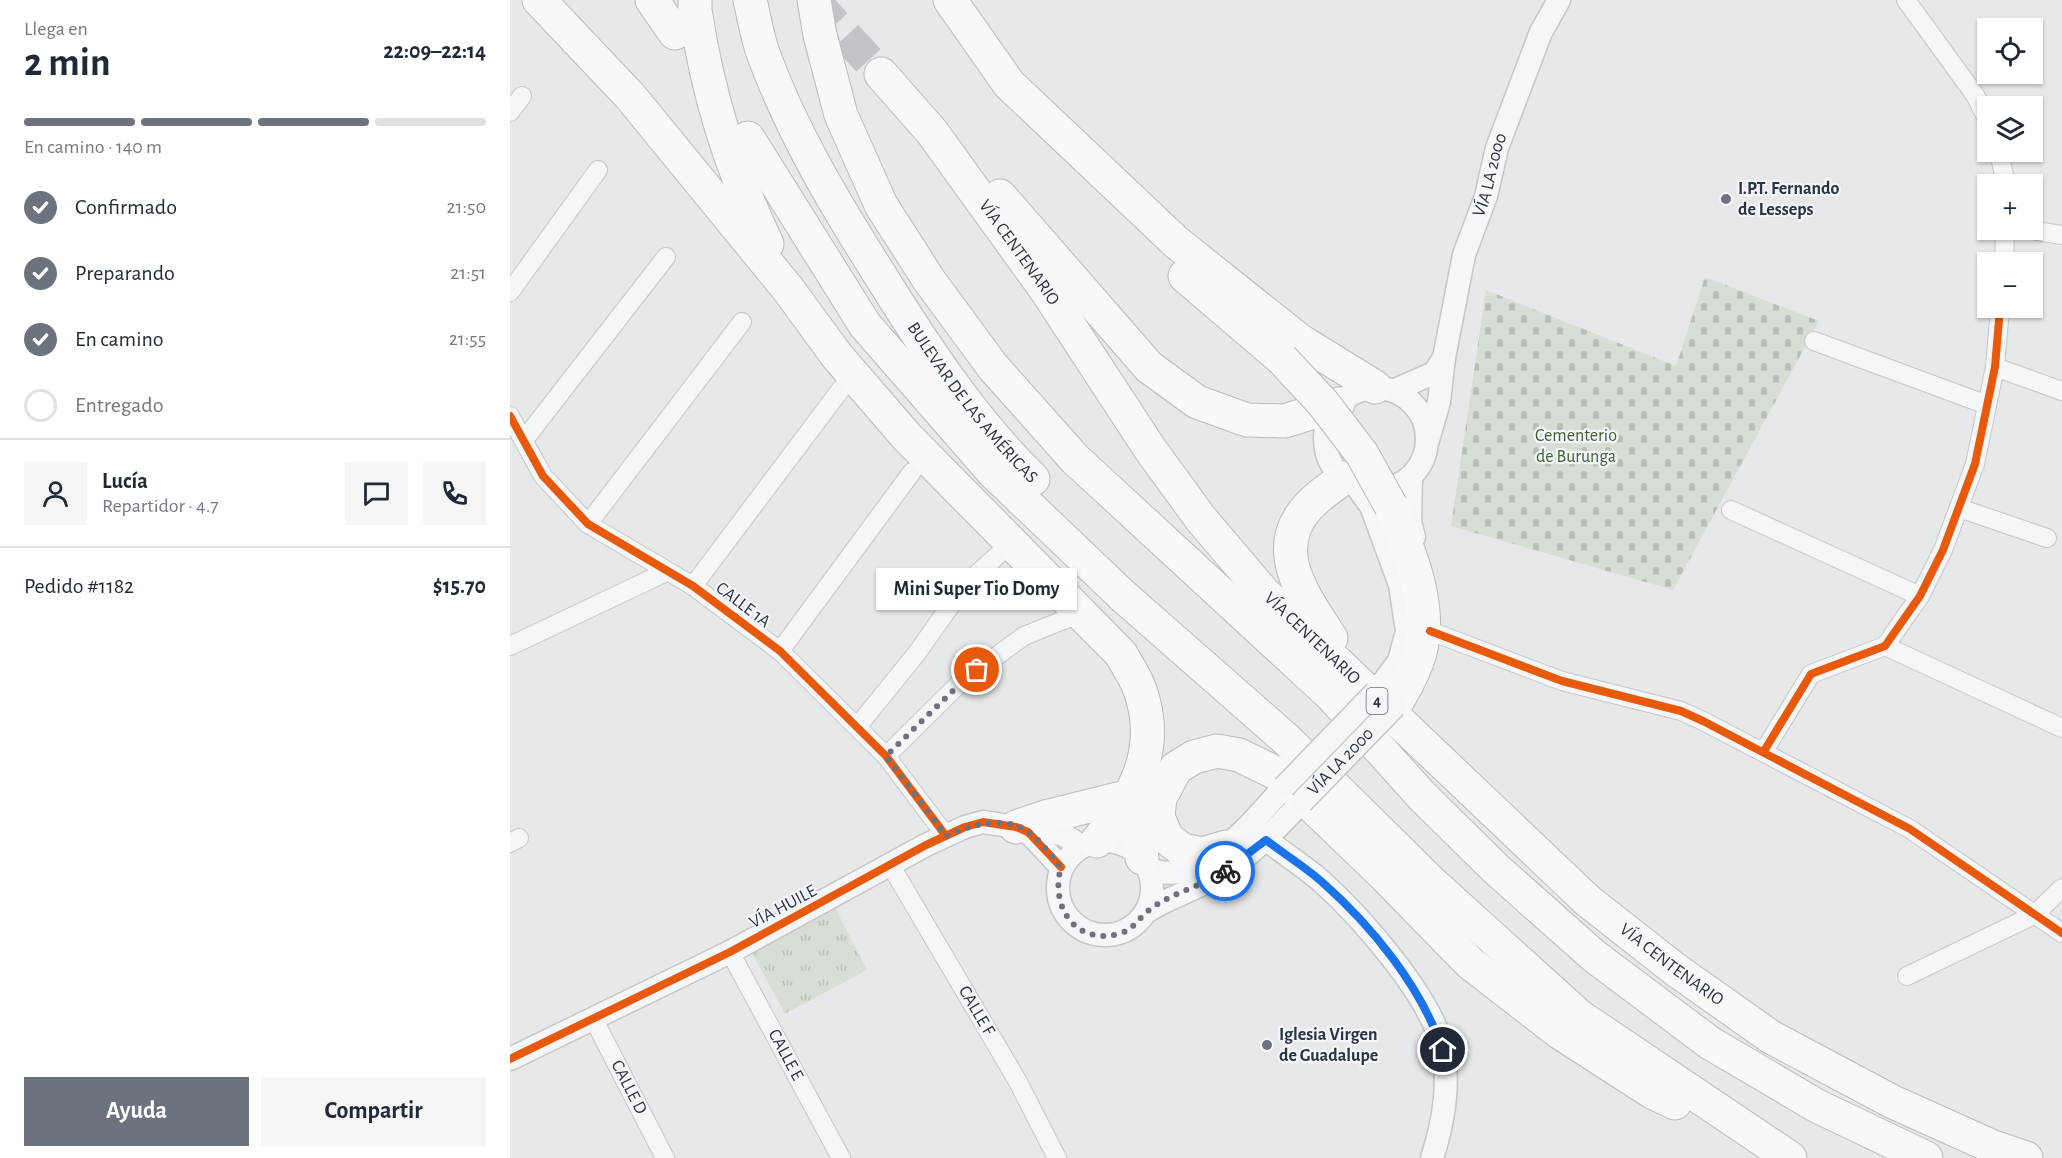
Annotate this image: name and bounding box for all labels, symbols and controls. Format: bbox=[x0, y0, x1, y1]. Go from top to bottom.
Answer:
map controls bbox=[1977, 18, 2043, 318]
button: locate bbox=[1977, 18, 2043, 84]
text: Llega en bbox=[24, 19, 88, 39]
text: 22:09–22:14 bbox=[383, 40, 486, 62]
text: 2 min bbox=[24, 44, 111, 83]
button: layers bbox=[1977, 96, 2043, 162]
street label: VÍA LA 2000 bbox=[1470, 131, 1511, 220]
text: En camino · 140 m bbox=[24, 137, 162, 157]
button: + bbox=[1977, 174, 2043, 240]
place label: I.P.T. Fernando de Lesseps bbox=[1738, 180, 1839, 219]
icon: check bbox=[24, 191, 57, 224]
marker: I.P.T. Fernando de Lesseps bbox=[1719, 192, 1733, 206]
text: Confirmado bbox=[75, 196, 177, 218]
text: 21:50 bbox=[447, 197, 486, 217]
street label: VÍA CENTENARIO bbox=[975, 197, 1062, 309]
button: − bbox=[1977, 252, 2043, 318]
icon: check bbox=[24, 257, 57, 290]
text: Preparando bbox=[75, 262, 175, 284]
text: 21:51 bbox=[450, 263, 486, 283]
street label: BULEVAR DE LAS AMÉRICAS bbox=[904, 319, 1041, 487]
icon: check bbox=[24, 323, 57, 356]
text: En camino bbox=[75, 328, 164, 350]
text: 21:55 bbox=[449, 329, 486, 349]
text: Entregado bbox=[75, 394, 164, 416]
park label: Cementerio de Burunga bbox=[1535, 427, 1617, 466]
button: person bbox=[24, 462, 87, 525]
button: chat bbox=[345, 462, 408, 525]
button: phone bbox=[423, 462, 486, 525]
text: Lucía bbox=[102, 470, 148, 492]
text: Repartidor · 4.7 bbox=[102, 496, 219, 516]
callout: Mini Super Tio Domy bbox=[876, 568, 1078, 610]
text: Pedido #1182 bbox=[24, 575, 134, 597]
text: $15.70 bbox=[433, 575, 486, 597]
street label: CALLE 1A bbox=[712, 579, 774, 631]
text: Mini Super Tio Domy bbox=[894, 579, 1059, 599]
street label: VÍA CENTENARIO bbox=[1261, 589, 1363, 688]
pin bbox=[951, 644, 1002, 695]
icon: bag bbox=[960, 653, 993, 686]
road number: 4 bbox=[1366, 688, 1388, 714]
street label: VÍA LA 2000 bbox=[1305, 725, 1377, 799]
courier bbox=[1195, 841, 1255, 901]
icon: bike bbox=[1209, 855, 1242, 888]
street label: VÍA HUILE bbox=[745, 879, 820, 932]
street label: VÍA CENTENARIO bbox=[1616, 920, 1727, 1009]
street label: CALLE F bbox=[955, 983, 998, 1039]
pin bbox=[1417, 1024, 1468, 1075]
street label: CALLE E bbox=[764, 1026, 807, 1084]
place label: Iglesia Virgen de Guadalupe bbox=[1279, 1026, 1378, 1065]
icon: home bbox=[1426, 1033, 1459, 1066]
marker: Iglesia Virgen de Guadalupe bbox=[1260, 1038, 1274, 1052]
street label: CALLE D bbox=[607, 1057, 650, 1117]
button: Ayuda bbox=[24, 1077, 249, 1146]
button: Compartir bbox=[261, 1077, 486, 1146]

